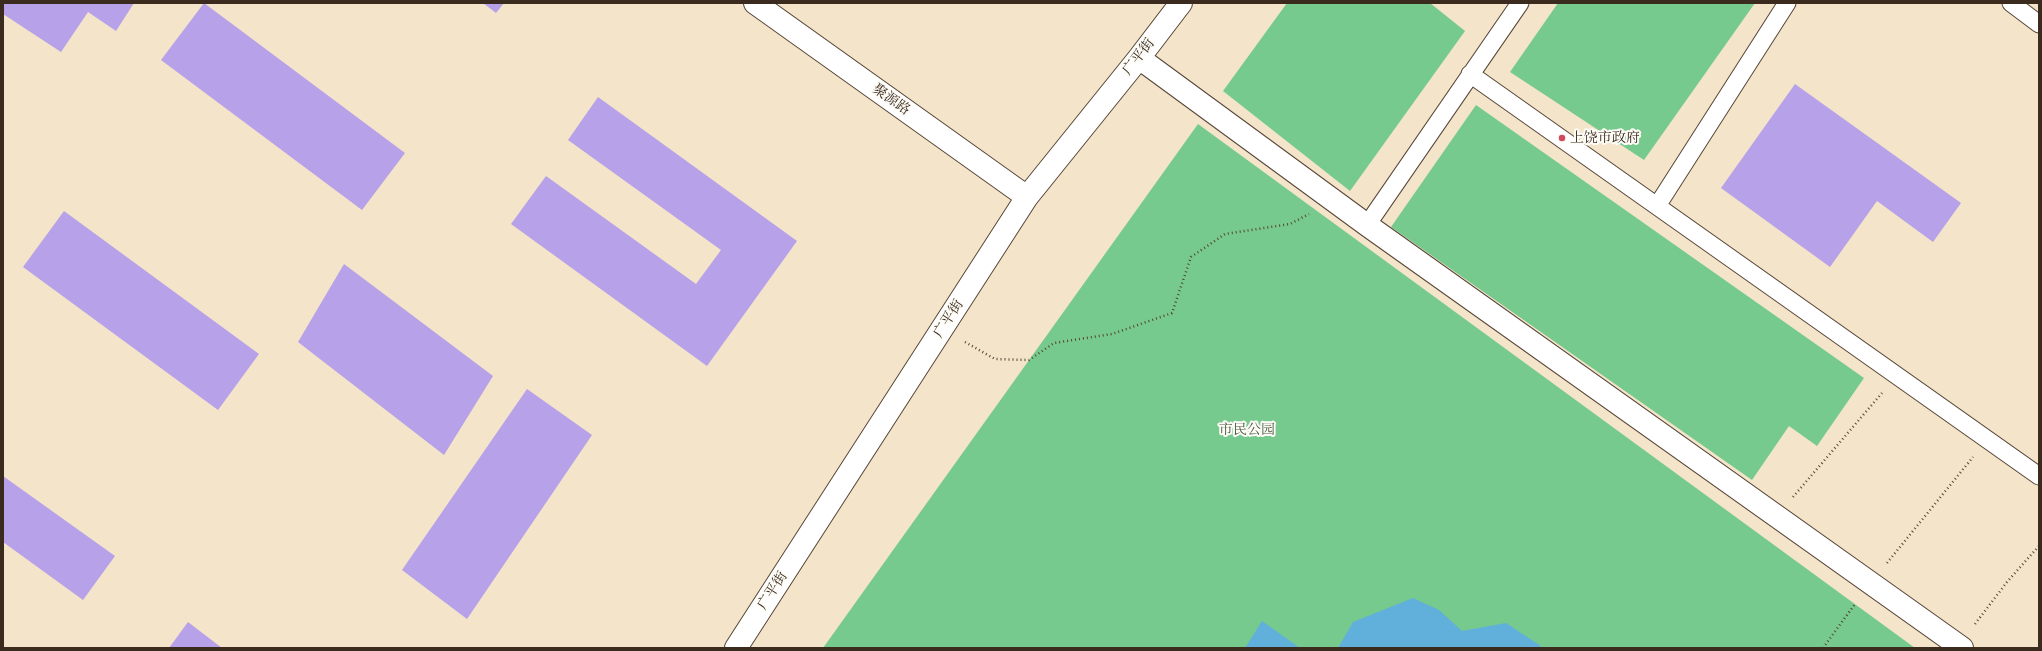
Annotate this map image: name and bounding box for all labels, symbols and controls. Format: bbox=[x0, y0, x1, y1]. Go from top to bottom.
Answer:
street label: 广平街 bbox=[1119, 35, 1159, 79]
street label: 聚源路 bbox=[869, 81, 913, 119]
place label: 上饶市政府 bbox=[1570, 130, 1640, 146]
marker: 上饶市政府 bbox=[1557, 133, 1567, 143]
street label: 广平街 bbox=[931, 297, 967, 341]
park label: 市民公园 bbox=[1219, 422, 1275, 438]
street label: 广平街 bbox=[755, 569, 791, 613]

